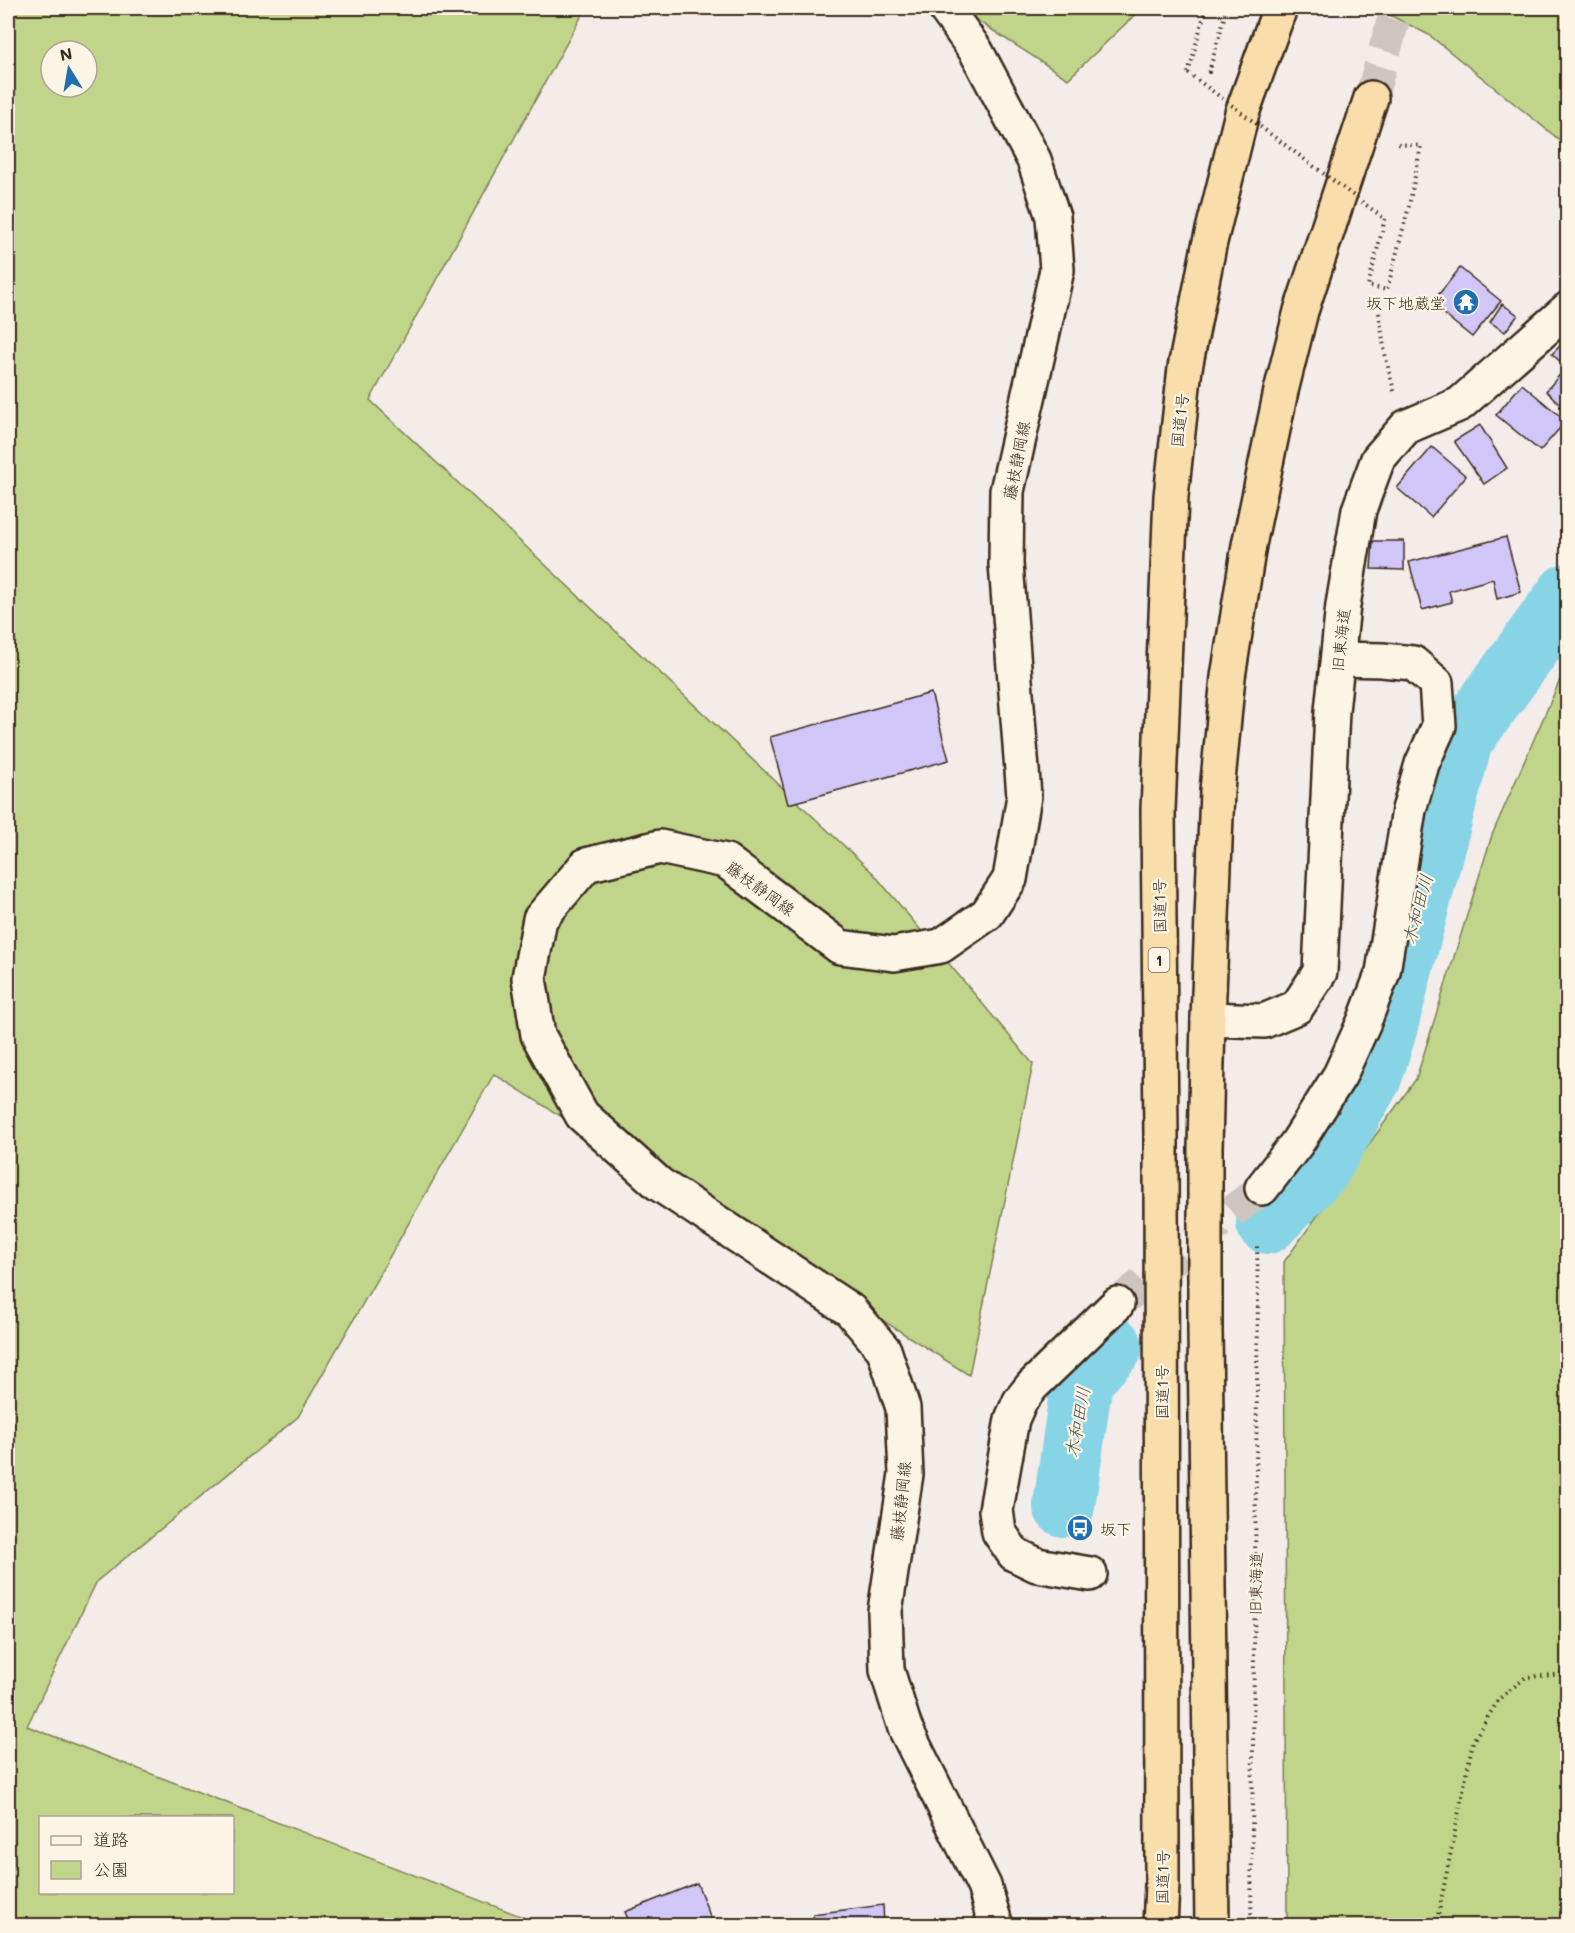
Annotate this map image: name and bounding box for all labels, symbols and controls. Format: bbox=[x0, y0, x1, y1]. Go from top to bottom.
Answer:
north arrow bbox=[39, 39, 99, 99]
text: N bbox=[58, 42, 74, 65]
temple icon: 坂下地蔵堂 bbox=[1451, 287, 1481, 317]
place label: 坂下地蔵堂 bbox=[1366, 292, 1446, 313]
street label: 国道1号 bbox=[1166, 391, 1192, 449]
street label: 藤枝静岡線 bbox=[998, 419, 1034, 501]
street label: 旧東海道 bbox=[1326, 607, 1354, 673]
street label: 藤枝静岡線 bbox=[722, 856, 800, 920]
water label: 木和田川 bbox=[1396, 871, 1438, 947]
street label: 国道1号 bbox=[1148, 878, 1170, 934]
road number: 1 bbox=[1148, 948, 1170, 972]
street label: 国道1号 bbox=[1151, 1364, 1172, 1420]
water label: 木和田川 bbox=[1059, 1384, 1095, 1460]
street label: 藤枝静岡線 bbox=[885, 1460, 915, 1542]
bus stop icon: 坂下 bbox=[1065, 1513, 1095, 1543]
place label: 坂下 bbox=[1100, 1518, 1132, 1539]
street label: 旧東海道 bbox=[1244, 1552, 1266, 1616]
legend bbox=[39, 1816, 234, 1894]
text: 道路 bbox=[93, 1827, 129, 1851]
street label: 国道1号 bbox=[1151, 1849, 1173, 1905]
text: 公園 bbox=[93, 1857, 129, 1881]

